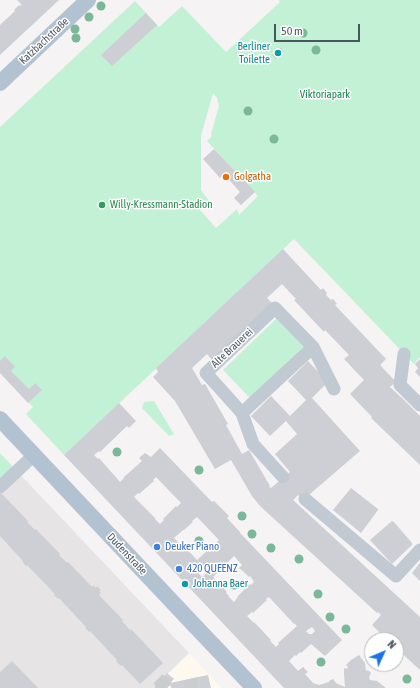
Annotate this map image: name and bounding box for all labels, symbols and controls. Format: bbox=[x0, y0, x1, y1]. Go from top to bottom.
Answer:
street label: Katzbachstraße bbox=[17, 15, 71, 67]
scale bar bbox=[276, 16, 362, 42]
text: 50 m bbox=[281, 24, 303, 38]
place label: Berliner Toilette bbox=[238, 40, 270, 66]
marker: Berliner Toilette bbox=[273, 48, 283, 58]
park label: Viktoriapark bbox=[300, 88, 350, 102]
place label: Golgatha bbox=[234, 170, 271, 184]
marker: Golgatha bbox=[221, 172, 231, 182]
place label: Willy-Kressmann-Stadion bbox=[110, 198, 213, 212]
marker: Willy-Kressmann-Stadion bbox=[97, 200, 107, 210]
street label: Alte Brauerei bbox=[208, 325, 256, 371]
street label: Dudenstraße bbox=[104, 530, 150, 578]
place label: Deuker Piano bbox=[165, 540, 219, 554]
marker: Deuker Piano bbox=[152, 542, 162, 552]
place label: 420 QUEENZ bbox=[187, 562, 238, 576]
marker: 420 QUEENZ bbox=[174, 564, 184, 574]
place label: Johanna Baer bbox=[193, 577, 248, 591]
marker: Johanna Baer bbox=[180, 579, 190, 589]
north arrow bbox=[364, 632, 404, 672]
text: N bbox=[385, 638, 398, 651]

